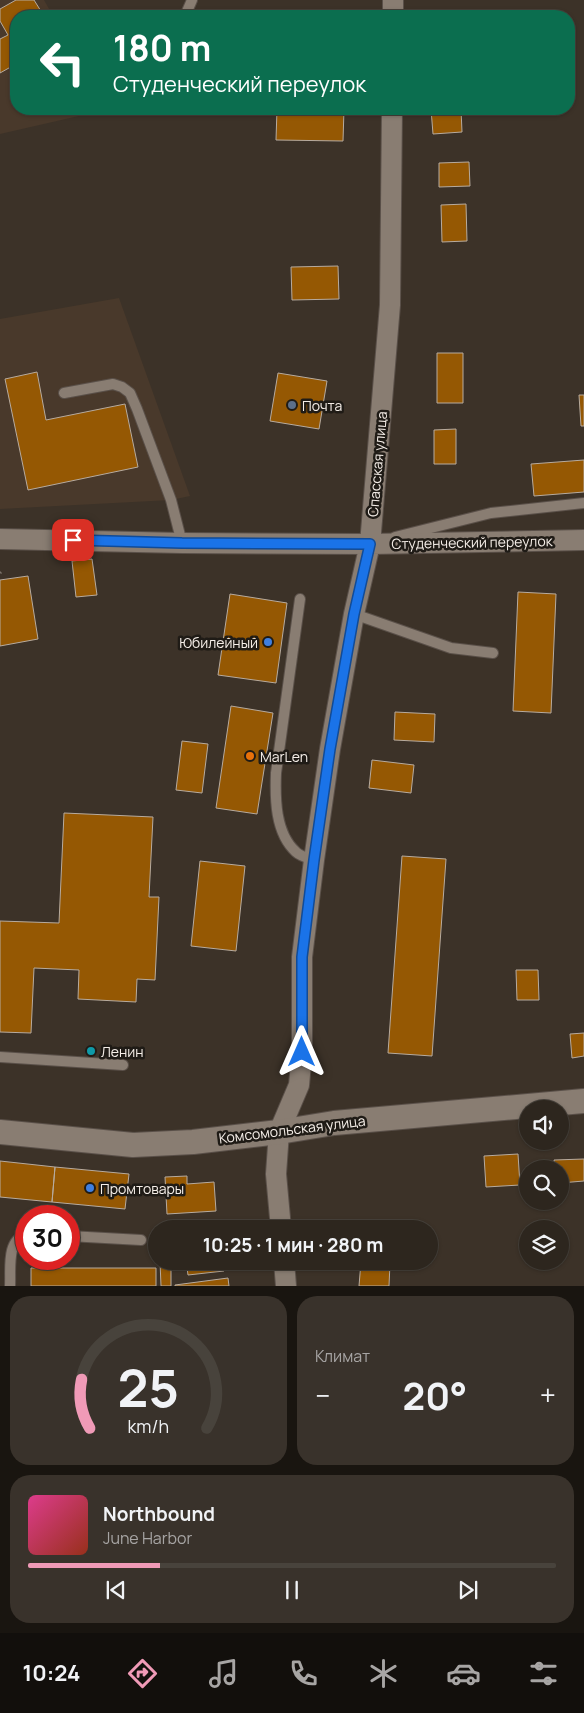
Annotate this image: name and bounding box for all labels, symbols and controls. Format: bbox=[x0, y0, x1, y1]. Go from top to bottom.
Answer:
text: 180 m bbox=[113, 24, 211, 72]
icon: left bbox=[30, 30, 95, 95]
text: Студенческий переулок bbox=[113, 69, 366, 99]
place label: Почта bbox=[302, 396, 342, 415]
marker: Почта bbox=[286, 399, 298, 411]
street label: Спасская улица bbox=[363, 410, 391, 518]
pin bbox=[52, 519, 94, 561]
icon: arrive bbox=[59, 526, 87, 554]
street label: Студенческий переулок bbox=[391, 531, 554, 553]
place label: Юбилейный bbox=[179, 633, 258, 652]
marker: Юбилейный bbox=[262, 636, 274, 648]
place label: MarLen bbox=[260, 747, 308, 766]
marker: MarLen bbox=[244, 750, 256, 762]
position arrow bbox=[275, 1025, 327, 1077]
place label: Ленин bbox=[101, 1042, 144, 1061]
marker: Ленин bbox=[85, 1045, 97, 1057]
map controls bbox=[519, 1100, 569, 1270]
button: sound bbox=[519, 1100, 569, 1150]
street label: Комсомольская улица bbox=[218, 1111, 366, 1147]
button: search bbox=[519, 1160, 569, 1210]
place label: Промтовары bbox=[100, 1179, 184, 1198]
marker: Промтовары bbox=[84, 1182, 96, 1194]
speed limit sign: 30 bbox=[15, 1205, 80, 1270]
button: layers bbox=[519, 1220, 569, 1270]
text: 10:25 · 1 мин · 280 m bbox=[203, 1232, 383, 1258]
text: Климат bbox=[315, 1345, 370, 1367]
text: 25 bbox=[118, 1352, 179, 1423]
text: 20° bbox=[403, 1369, 467, 1421]
text: − bbox=[315, 1376, 330, 1414]
text: + bbox=[540, 1376, 556, 1414]
text: km/h bbox=[128, 1414, 169, 1438]
text: Northbound bbox=[103, 1501, 215, 1527]
text: June Harbor bbox=[103, 1527, 192, 1549]
icon: previous bbox=[102, 1576, 130, 1604]
icon: pause bbox=[278, 1576, 306, 1604]
icon: next bbox=[454, 1576, 482, 1604]
icon: directions bbox=[125, 1656, 160, 1691]
icon: music bbox=[206, 1656, 241, 1691]
icon: phone bbox=[286, 1656, 321, 1691]
icon: climate bbox=[366, 1656, 401, 1691]
icon: car bbox=[446, 1656, 481, 1691]
icon: filters bbox=[526, 1656, 561, 1691]
text: 10:24 bbox=[23, 1658, 80, 1688]

